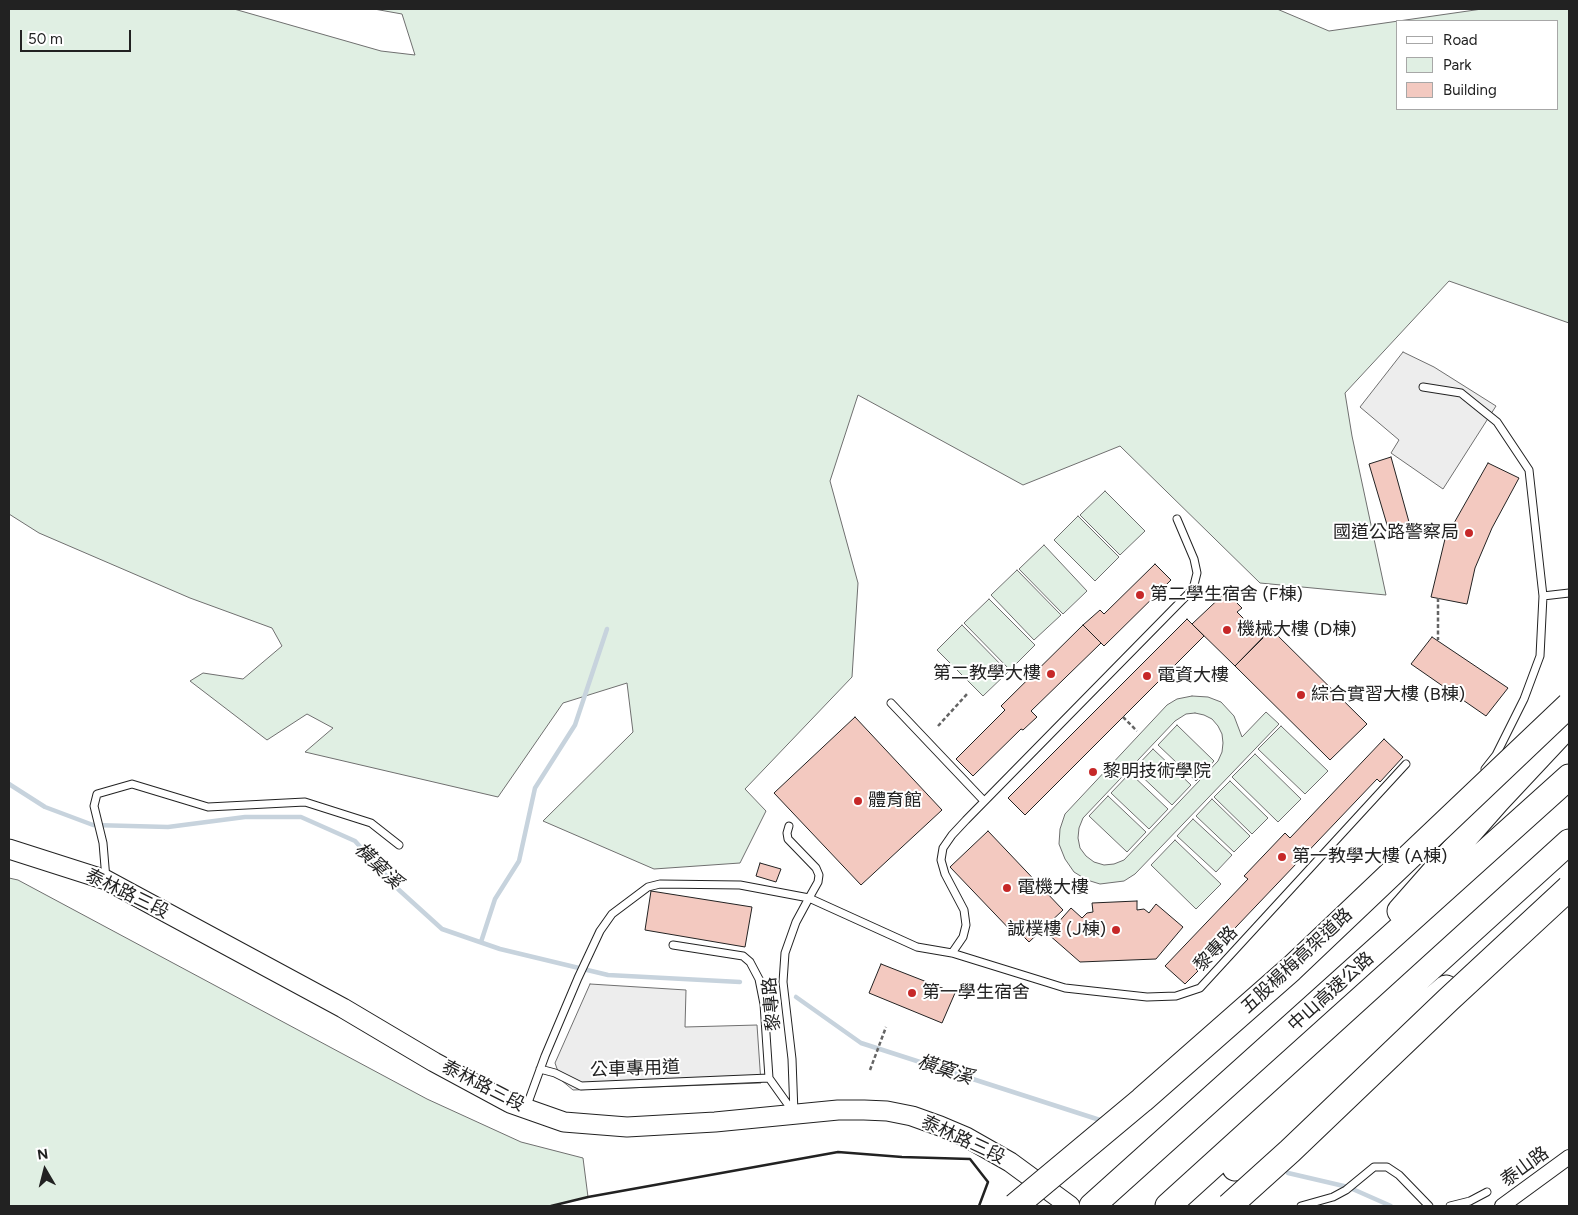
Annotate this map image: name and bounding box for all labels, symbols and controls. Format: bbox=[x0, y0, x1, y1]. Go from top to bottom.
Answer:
scale bar bbox=[22, 20, 134, 52]
legend bbox=[1396, 20, 1558, 110]
text: 50 m bbox=[28, 30, 63, 48]
text: Road bbox=[1443, 31, 1478, 49]
text: Park bbox=[1443, 56, 1472, 74]
text: Building bbox=[1443, 81, 1497, 99]
place label: 國道公路警察局 bbox=[1333, 522, 1459, 544]
marker: 國道公路警察局 bbox=[1463, 527, 1475, 539]
place label: 第二學生宿舍 (F棟) bbox=[1150, 584, 1303, 606]
marker: 第二學生宿舍 (F棟) bbox=[1134, 589, 1146, 601]
place label: 機械大樓 (D棟) bbox=[1237, 619, 1357, 641]
marker: 機械大樓 (D棟) bbox=[1221, 624, 1233, 636]
place label: 第二教學大樓 bbox=[933, 663, 1041, 685]
place label: 電資大樓 bbox=[1157, 665, 1229, 687]
marker: 第二教學大樓 bbox=[1045, 668, 1057, 680]
marker: 電資大樓 bbox=[1141, 670, 1153, 682]
place label: 綜合實習大樓 (B棟) bbox=[1311, 684, 1465, 706]
marker: 綜合實習大樓 (B棟) bbox=[1295, 689, 1307, 701]
place label: 黎明技術學院 bbox=[1103, 761, 1211, 783]
marker: 黎明技術學院 bbox=[1087, 766, 1099, 778]
place label: 體育館 bbox=[868, 790, 922, 812]
marker: 體育館 bbox=[852, 795, 864, 807]
water label: 橫窠溪 bbox=[350, 838, 406, 894]
place label: 第一教學大樓 (A棟) bbox=[1292, 846, 1447, 868]
marker: 第一教學大樓 (A棟) bbox=[1276, 851, 1288, 863]
street label: 泰林路三段 bbox=[82, 865, 172, 923]
place label: 電機大樓 bbox=[1017, 877, 1089, 899]
marker: 電機大樓 bbox=[1001, 882, 1013, 894]
street label: 五股楊梅高架道路 bbox=[1237, 904, 1357, 1018]
place label: 誠樸樓 (J棟) bbox=[1008, 919, 1106, 941]
street label: 黎專路 bbox=[1190, 922, 1242, 976]
marker: 誠樸樓 (J棟) bbox=[1110, 924, 1122, 936]
street label: 中山高速公路 bbox=[1284, 948, 1378, 1036]
street label: 黎專路 bbox=[759, 976, 785, 1032]
place label: 第一學生宿舍 bbox=[922, 982, 1030, 1004]
marker: 第一學生宿舍 bbox=[906, 987, 918, 999]
water label: 橫窠溪 bbox=[914, 1050, 976, 1090]
street label: 泰林路三段 bbox=[438, 1056, 528, 1116]
street label: 公車專用道 bbox=[590, 1057, 680, 1081]
street label: 泰林路三段 bbox=[918, 1111, 1008, 1169]
street label: 泰山路 bbox=[1497, 1142, 1553, 1192]
north arrow bbox=[20, 1145, 70, 1195]
text: N bbox=[36, 1145, 49, 1164]

